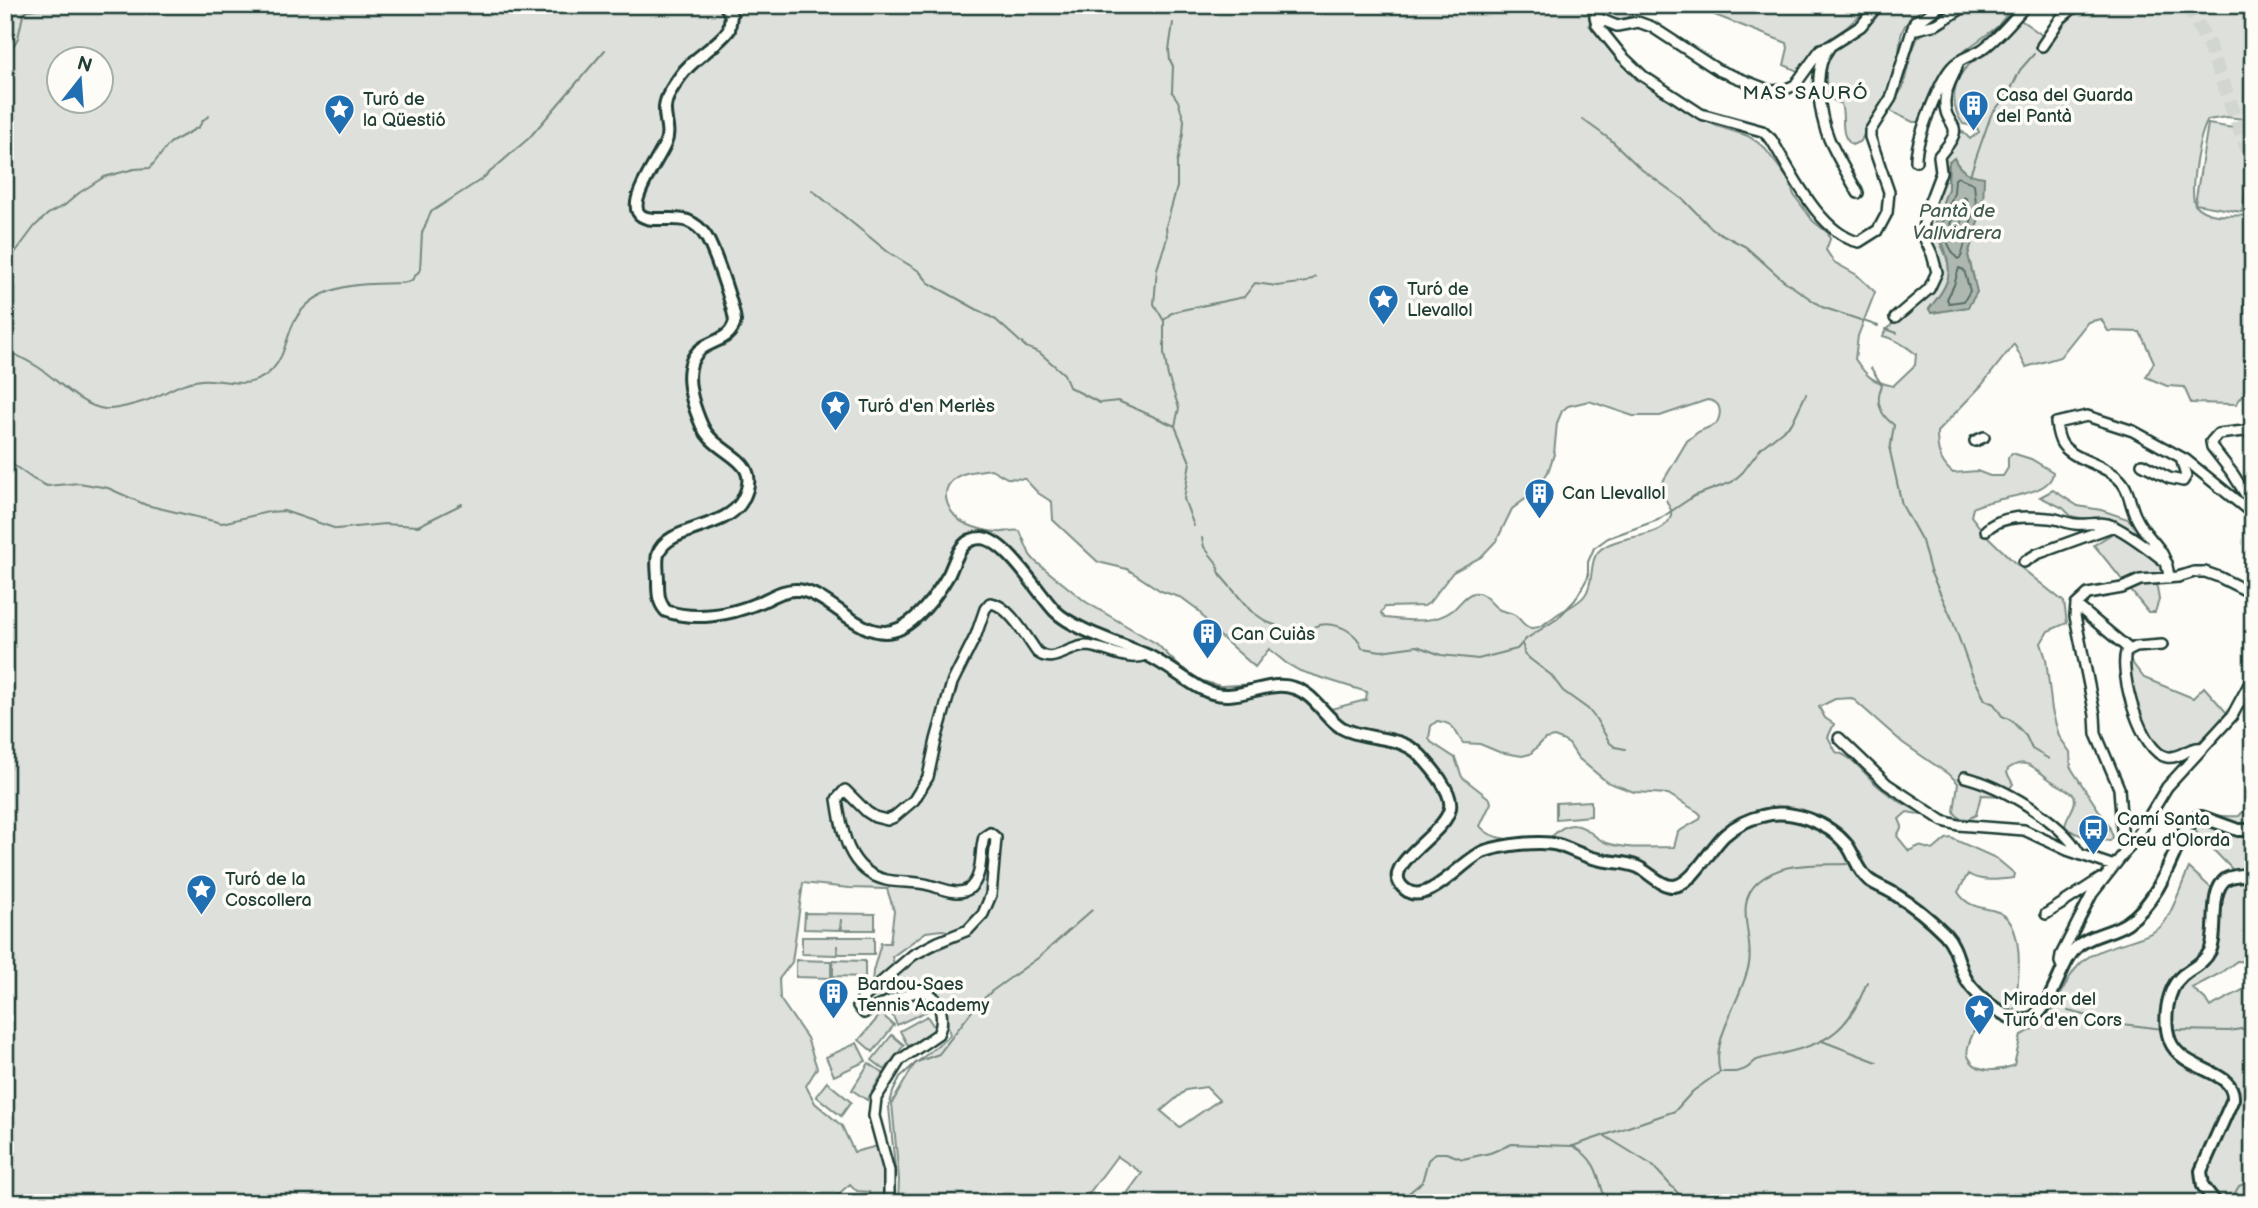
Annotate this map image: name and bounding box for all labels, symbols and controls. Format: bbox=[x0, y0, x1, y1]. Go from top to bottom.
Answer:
north arrow bbox=[46, 46, 116, 116]
text: N bbox=[74, 52, 95, 78]
district label: MAS SAURÓ bbox=[1742, 81, 1870, 105]
place label: Casa del Guarda del Pantà bbox=[1996, 85, 2133, 127]
building icon: Casa del Guarda del Pantà bbox=[1956, 88, 1990, 132]
place label: Turó de la Qüestió bbox=[363, 89, 446, 131]
place icon: Turó de la Qüestió bbox=[323, 92, 357, 136]
water label: Pantà de Vallvidrera bbox=[1912, 200, 2002, 245]
place label: Turó de Llevallol bbox=[1407, 279, 1473, 321]
place icon: Turó de Llevallol bbox=[1367, 282, 1401, 326]
place icon: Turó d'en Merlès bbox=[818, 389, 852, 433]
place label: Turó d'en Merlès bbox=[858, 396, 995, 417]
building icon: Can Llevallol bbox=[1522, 476, 1556, 520]
place label: Can Llevallol bbox=[1562, 483, 1666, 504]
building icon: Can Cuiàs bbox=[1191, 617, 1225, 661]
place label: Can Cuiàs bbox=[1231, 624, 1315, 645]
place label: Camí Santa Creu d'Olorda bbox=[2117, 809, 2230, 851]
bus stop icon: Camí Santa Creu d'Olorda bbox=[2077, 812, 2111, 856]
place label: Turó de la Coscollera bbox=[225, 869, 312, 911]
place icon: Turó de la Coscollera bbox=[185, 872, 219, 916]
place label: Bardou-Saes Tennis Academy bbox=[857, 974, 990, 1016]
building icon: Bardou-Saes Tennis Academy bbox=[817, 977, 851, 1021]
place label: Mirador del Turó d'en Cors bbox=[2003, 989, 2122, 1031]
place icon: Mirador del Turó d'en Cors bbox=[1963, 992, 1997, 1036]

